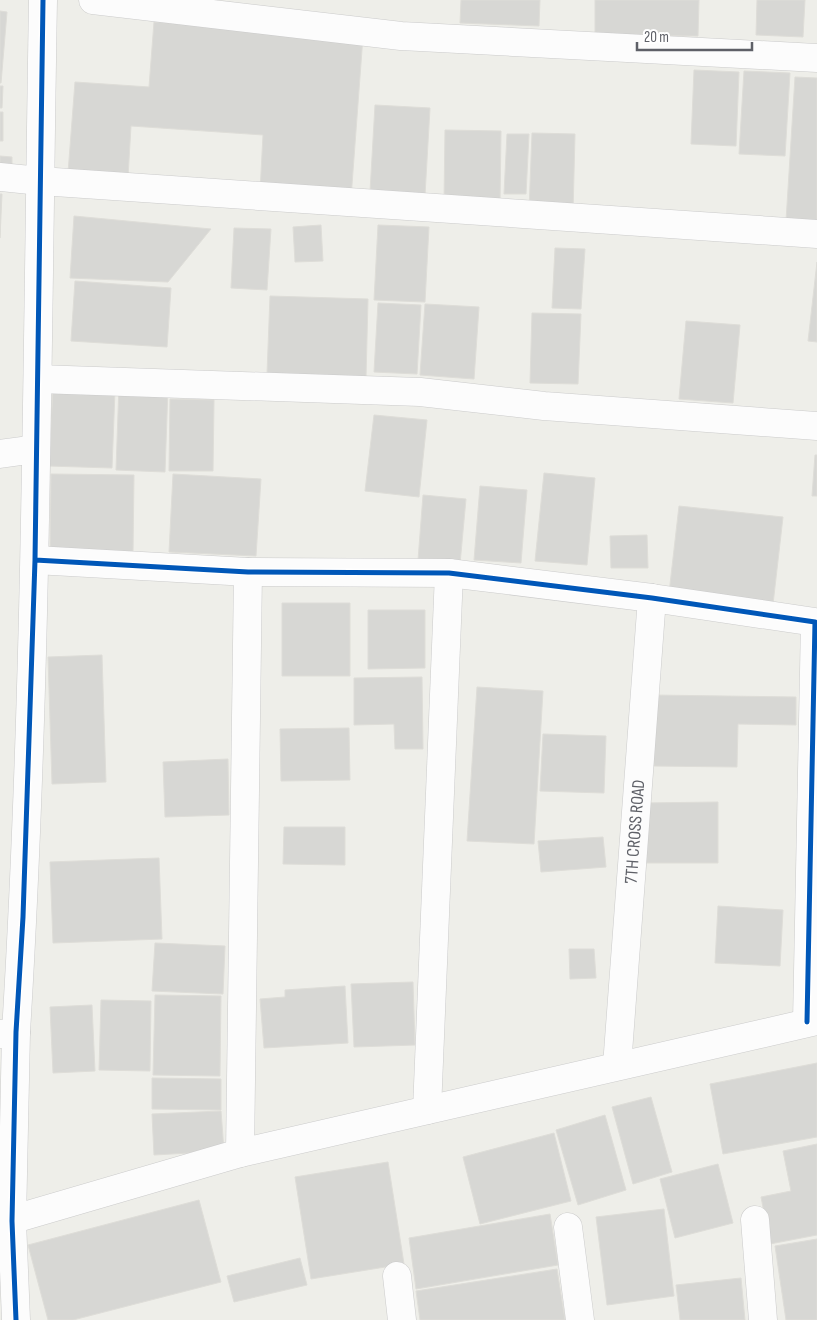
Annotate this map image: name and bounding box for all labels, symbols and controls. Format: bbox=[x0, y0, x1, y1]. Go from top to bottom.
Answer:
scale bar bbox=[637, 20, 752, 52]
text: 20 m bbox=[644, 28, 669, 47]
street label: 7TH CROSS ROAD bbox=[621, 779, 649, 885]

